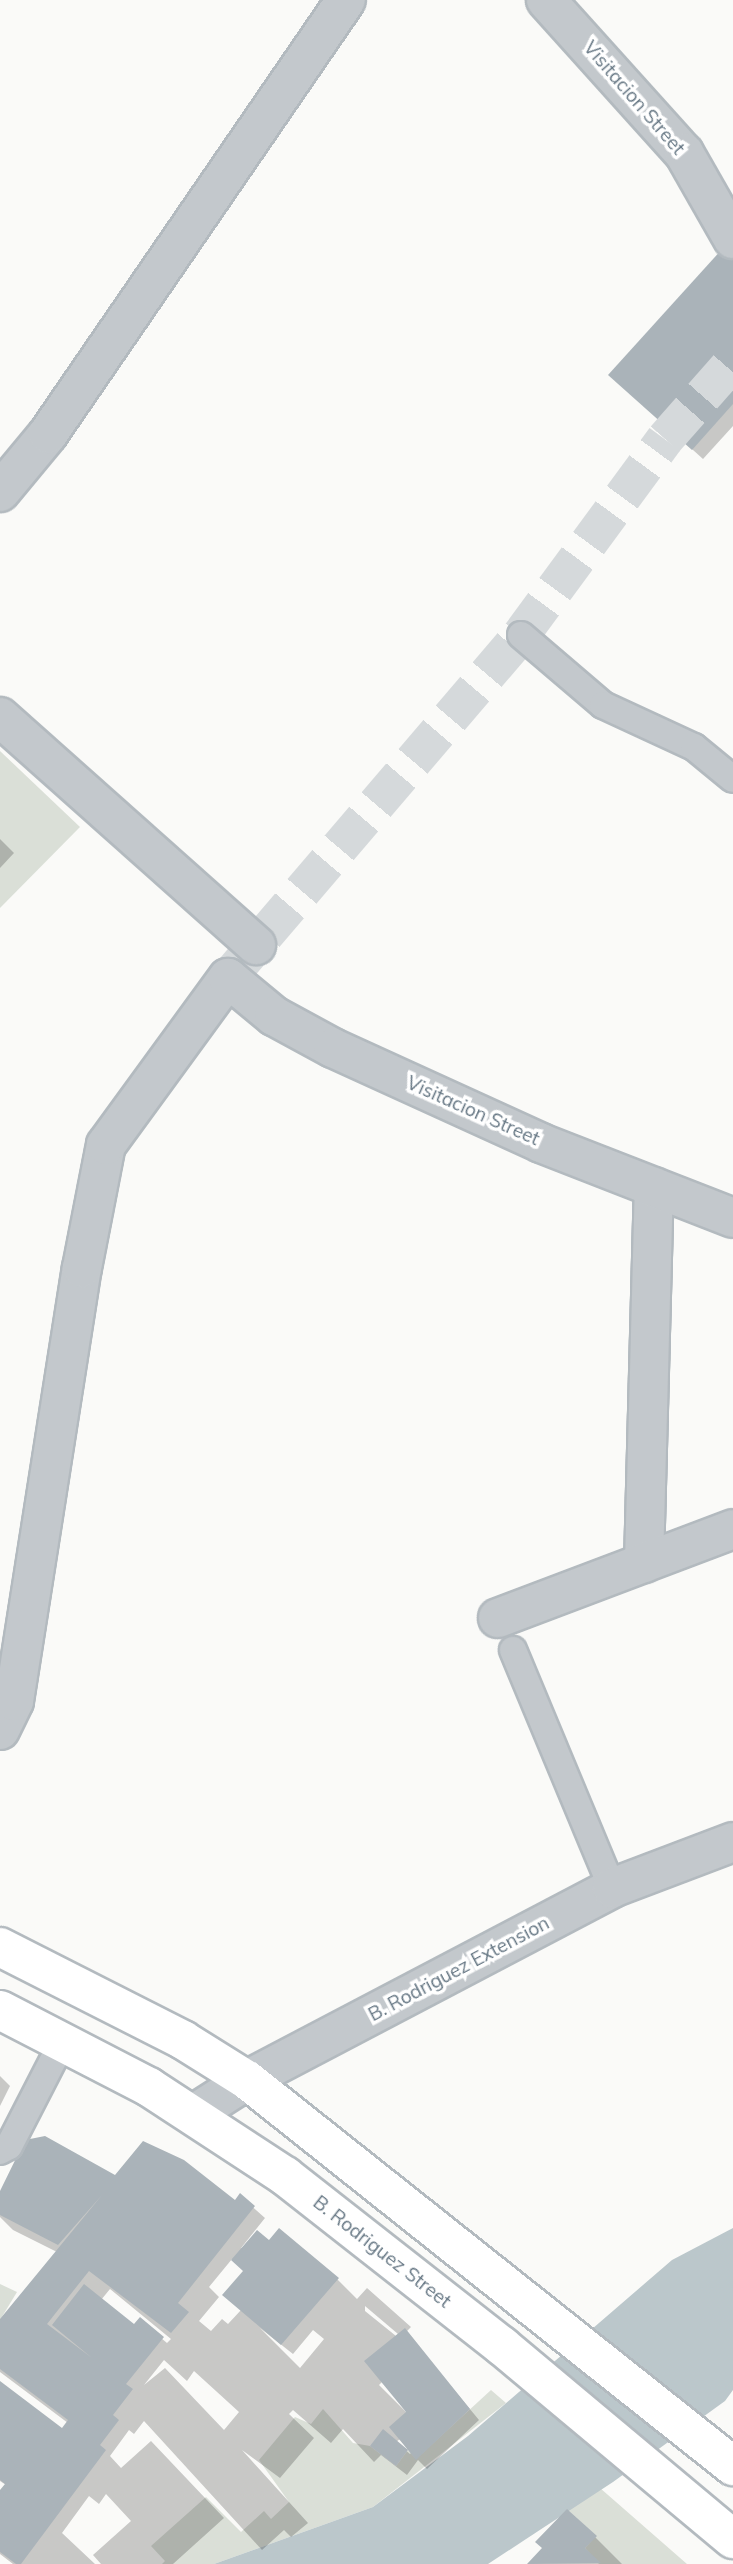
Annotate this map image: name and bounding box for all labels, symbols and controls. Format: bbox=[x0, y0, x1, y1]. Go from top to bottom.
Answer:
street label: Visitacion Street bbox=[578, 36, 690, 160]
street label: Visitacion Street bbox=[403, 1071, 543, 1151]
street label: B. Rodriguez Extension bbox=[365, 1912, 553, 2026]
street label: B. Rodriguez Street bbox=[309, 2191, 455, 2313]

